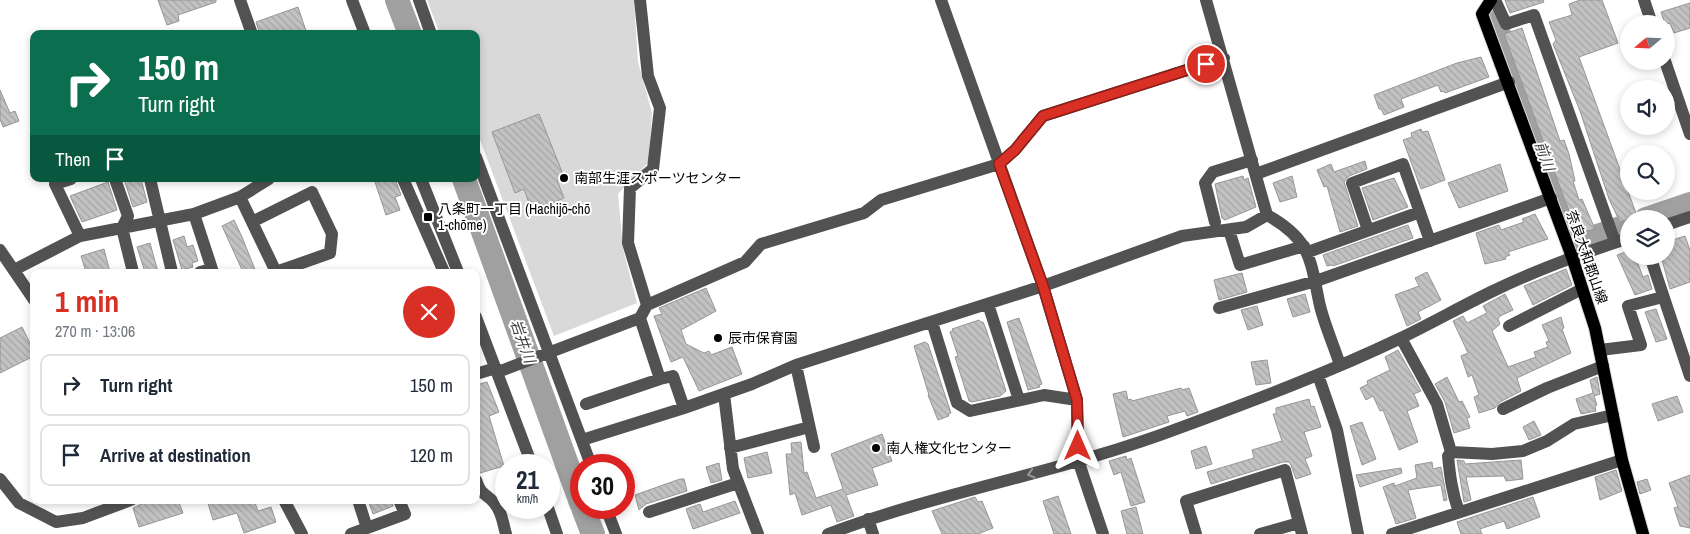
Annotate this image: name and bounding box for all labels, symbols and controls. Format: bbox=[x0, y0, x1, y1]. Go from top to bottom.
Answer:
north arrow bbox=[1620, 15, 1675, 70]
map controls bbox=[1620, 15, 1675, 265]
pin bbox=[1185, 43, 1227, 85]
text: 150 m bbox=[138, 44, 219, 91]
icon: right bbox=[55, 50, 120, 115]
icon: arrive bbox=[1192, 50, 1220, 78]
button: sound bbox=[1620, 80, 1675, 135]
text: Turn right bbox=[138, 89, 215, 119]
water label: 前川 bbox=[1530, 138, 1561, 176]
icon: arrive bbox=[101, 145, 129, 173]
button: search bbox=[1620, 145, 1675, 200]
text: Then bbox=[55, 146, 91, 172]
place label: 南部生涯スポーツセンター bbox=[574, 169, 742, 187]
marker: 南部生涯スポーツセンター bbox=[558, 172, 570, 184]
place label: 八条町一丁目 (Hachijō-chō 1-chōme) bbox=[438, 200, 590, 234]
street label: 奈良大和郡山線 bbox=[1563, 208, 1611, 306]
button: layers bbox=[1620, 210, 1675, 265]
marker: 八条町一丁目 (Hachijō-chō 1-chōme) bbox=[422, 211, 434, 223]
text: 1 min bbox=[55, 281, 119, 321]
button: close bbox=[403, 286, 455, 338]
water label: 岩井川 bbox=[505, 316, 541, 368]
text: 270 m · 13:06 bbox=[55, 320, 135, 342]
place label: 辰市保育園 bbox=[728, 329, 798, 347]
marker: 辰市保育園 bbox=[712, 332, 724, 344]
icon: right bbox=[57, 371, 85, 399]
text: Turn right bbox=[100, 372, 172, 398]
text: 150 m bbox=[410, 372, 453, 398]
position arrow bbox=[1051, 419, 1103, 471]
place label: 南人権文化センター bbox=[886, 439, 1012, 457]
icon: arrive bbox=[57, 441, 85, 469]
text: Arrive at destination bbox=[100, 442, 251, 468]
text: 120 m bbox=[410, 442, 453, 468]
marker: 南人権文化センター bbox=[870, 442, 882, 454]
speed limit sign: 30 bbox=[570, 454, 635, 519]
text: 21 bbox=[516, 463, 539, 497]
one-way arrow bbox=[1027, 468, 1035, 478]
text: km/h bbox=[517, 491, 538, 507]

